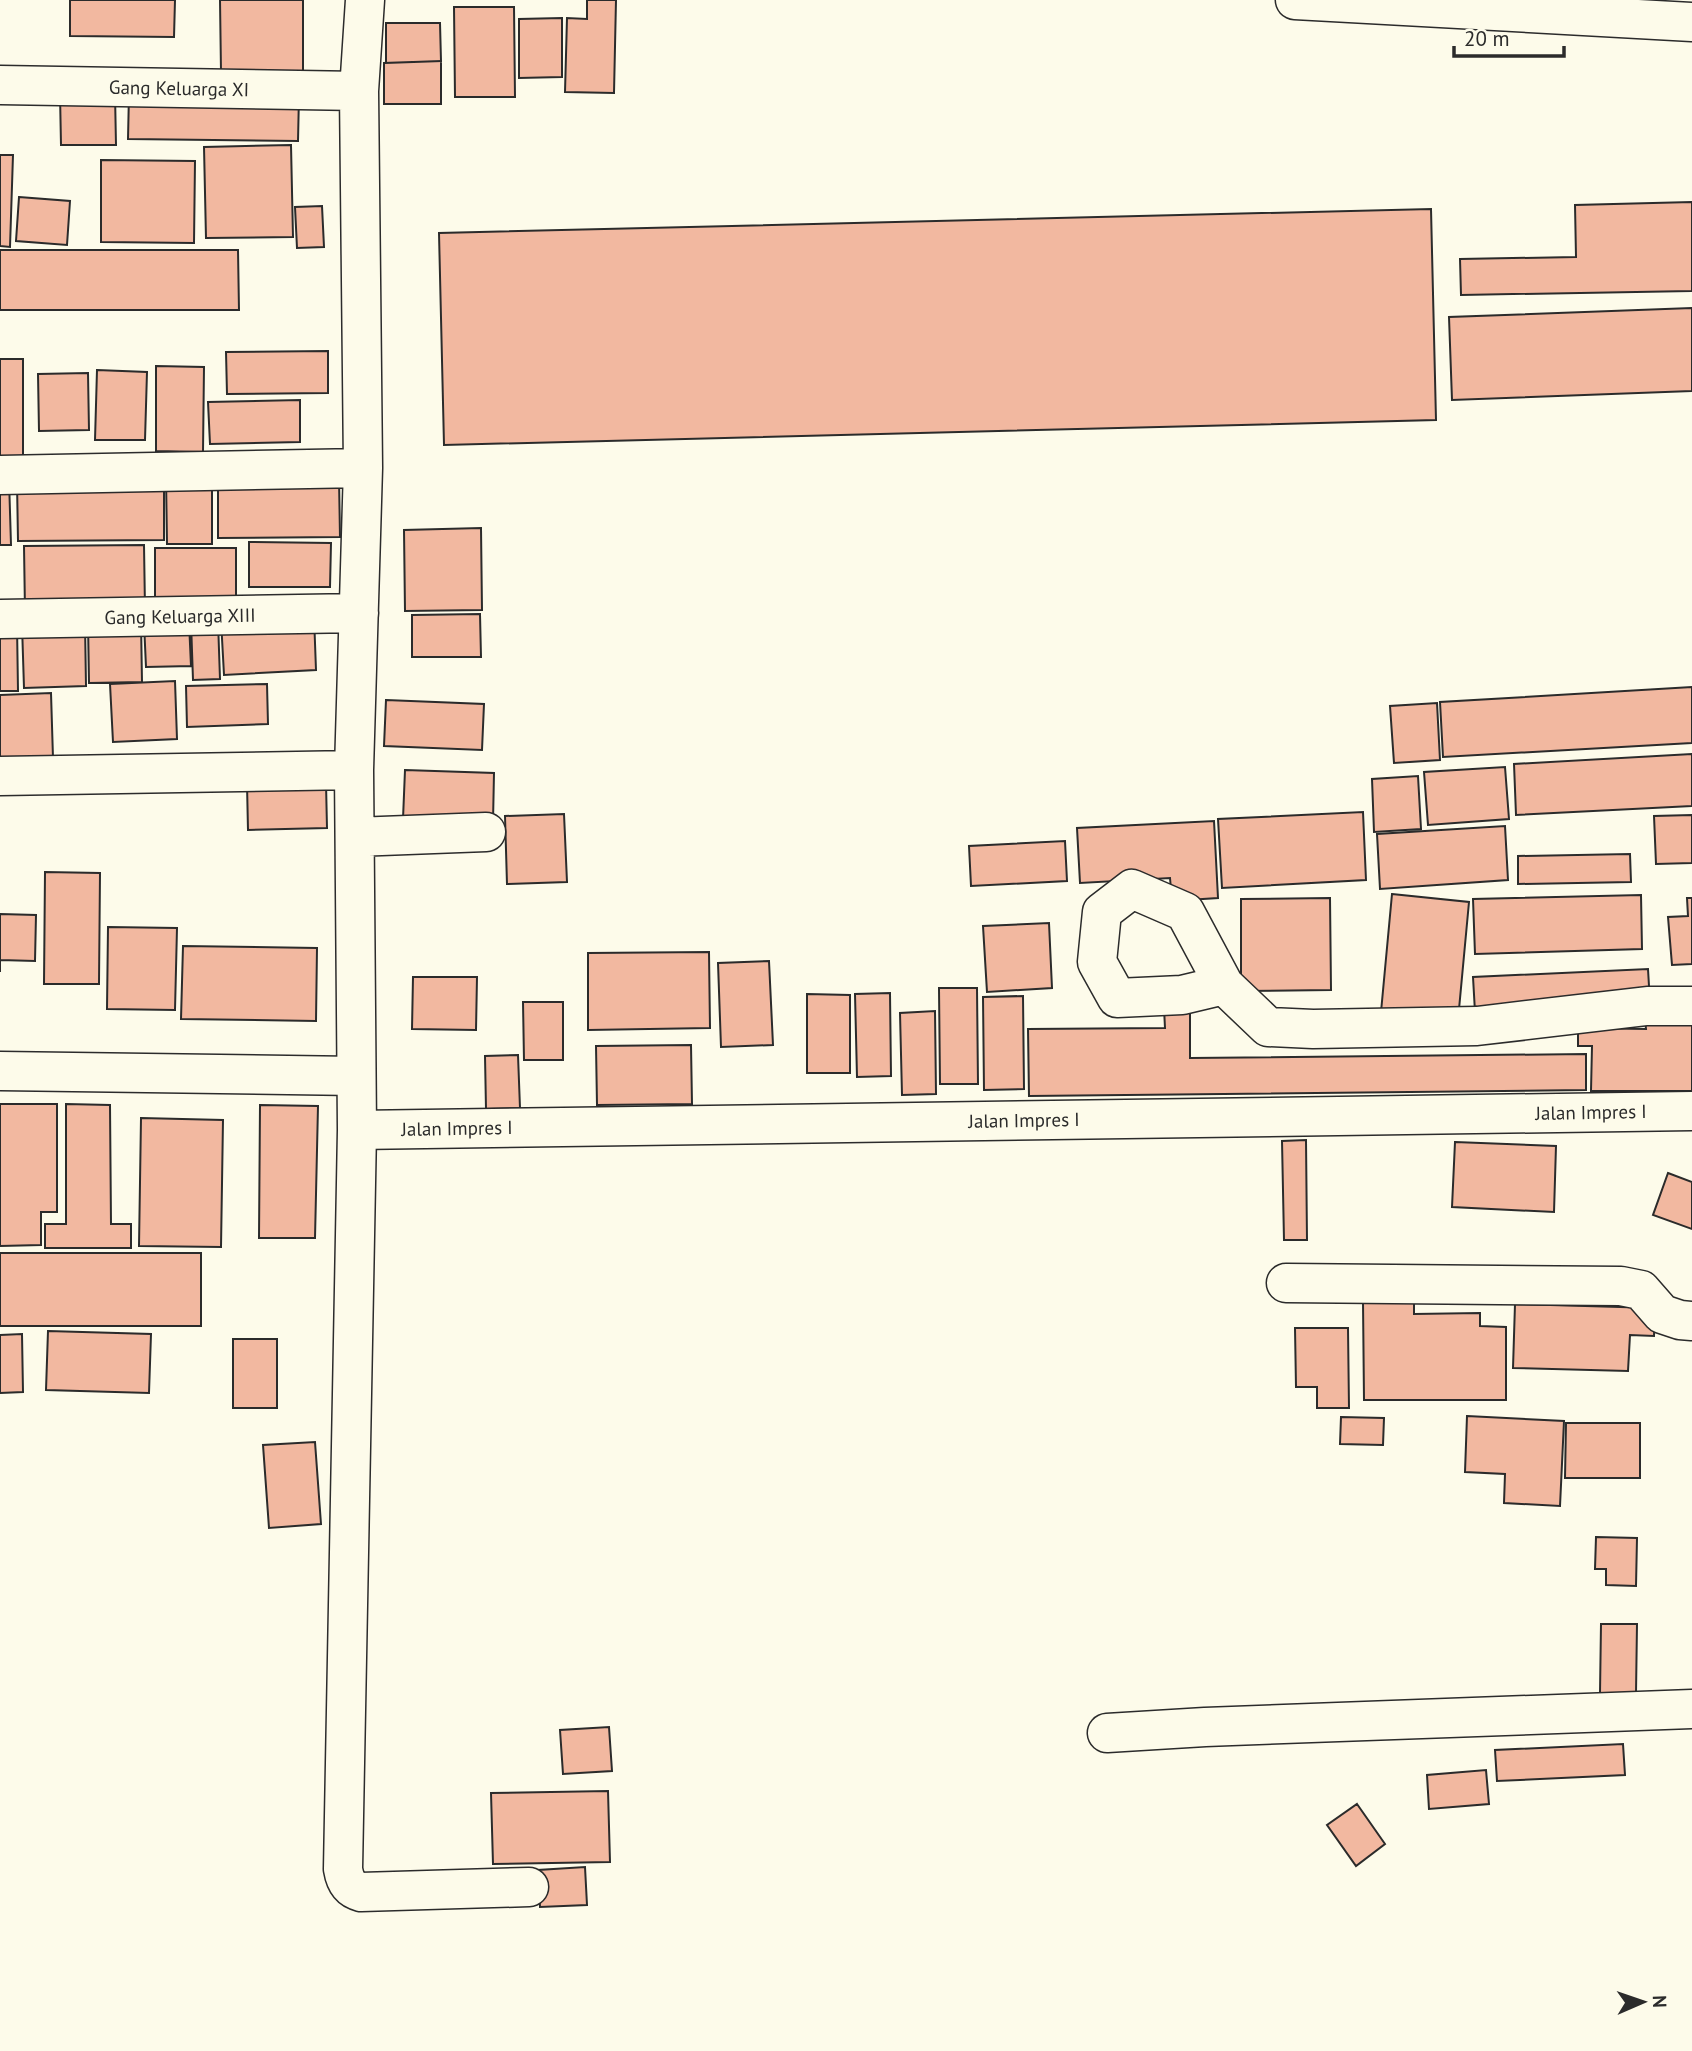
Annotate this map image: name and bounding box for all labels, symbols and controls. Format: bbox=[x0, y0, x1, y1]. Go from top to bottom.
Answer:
scale bar bbox=[1454, 14, 1564, 58]
text: 20 m bbox=[1464, 25, 1510, 52]
street label: Gang Keluarga XI bbox=[109, 75, 249, 101]
street label: Gang Keluarga XIII bbox=[104, 603, 256, 629]
street label: Jalan Impres I bbox=[1534, 1099, 1647, 1125]
street label: Jalan Impres I bbox=[967, 1107, 1080, 1133]
street label: Jalan Impres I bbox=[400, 1115, 513, 1141]
north arrow bbox=[1608, 1967, 1678, 2037]
text: N bbox=[1648, 1995, 1672, 2008]

